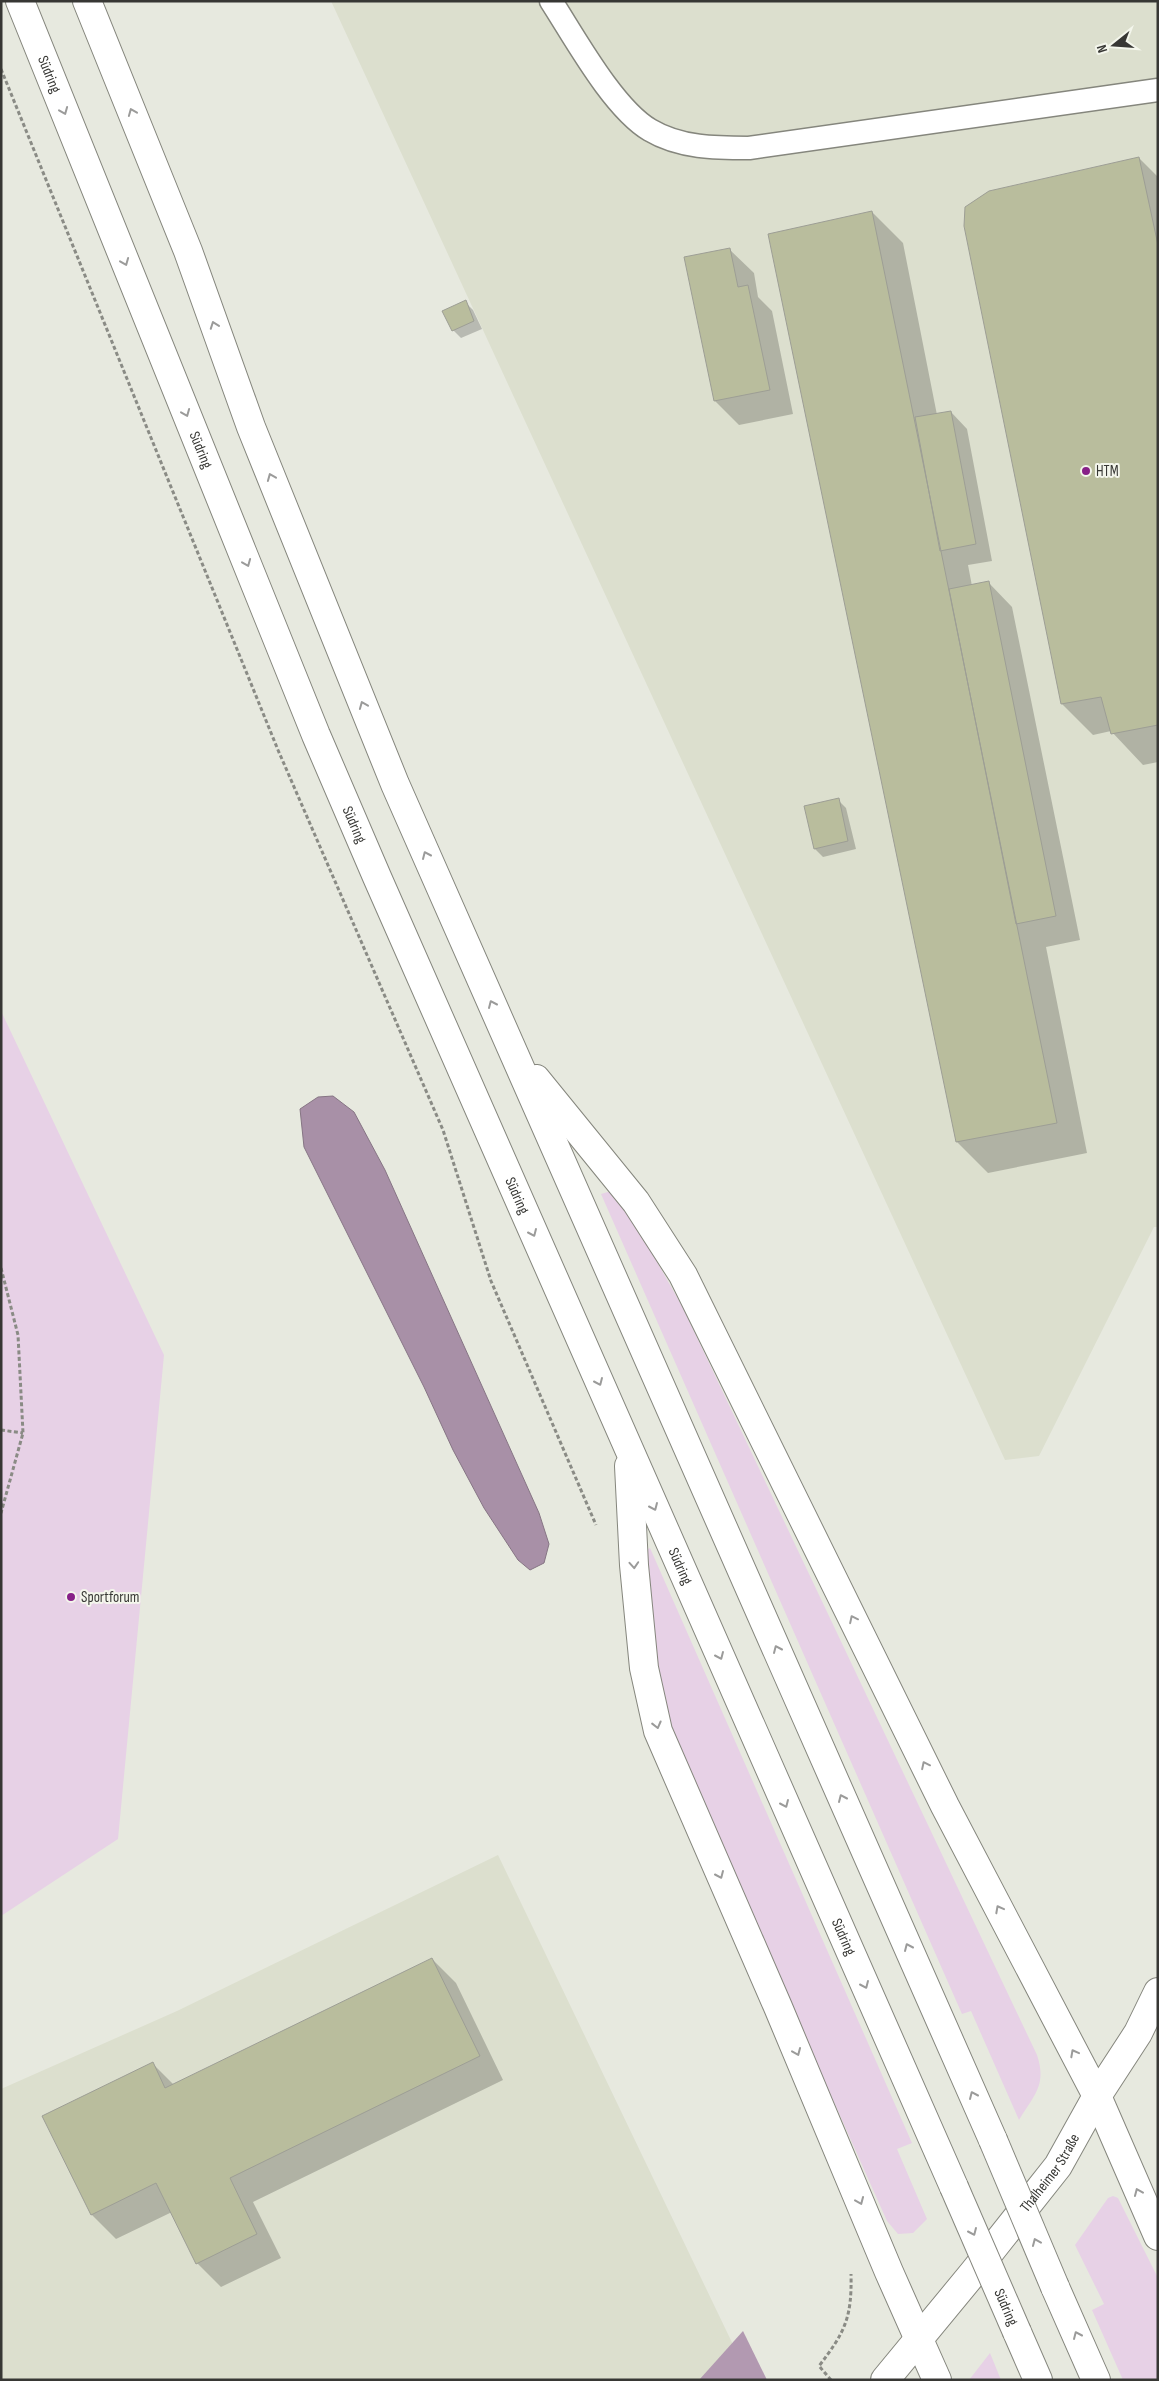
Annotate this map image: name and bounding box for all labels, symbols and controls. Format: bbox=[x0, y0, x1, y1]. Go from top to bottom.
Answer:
north arrow bbox=[1089, 20, 1139, 70]
text: N bbox=[1093, 43, 1111, 55]
street label: Südring bbox=[33, 53, 65, 96]
one-way arrow bbox=[58, 106, 68, 115]
one-way arrow bbox=[128, 109, 138, 117]
one-way arrow bbox=[119, 257, 129, 266]
one-way arrow bbox=[210, 321, 220, 330]
one-way arrow bbox=[180, 408, 190, 417]
street label: Südring bbox=[185, 429, 217, 471]
place label: HTM bbox=[1096, 462, 1119, 481]
marker: HTM bbox=[1080, 465, 1092, 477]
one-way arrow bbox=[267, 473, 277, 482]
one-way arrow bbox=[240, 558, 251, 567]
one-way arrow bbox=[359, 701, 369, 710]
street label: Südring bbox=[338, 803, 370, 846]
one-way arrow bbox=[422, 851, 433, 860]
one-way arrow bbox=[487, 1000, 498, 1009]
street label: Südring bbox=[500, 1174, 533, 1217]
one-way arrow bbox=[527, 1228, 538, 1237]
one-way arrow bbox=[592, 1377, 603, 1386]
one-way arrow bbox=[647, 1502, 658, 1511]
street label: Südring bbox=[664, 1545, 697, 1588]
one-way arrow bbox=[629, 1561, 640, 1569]
place label: Sportforum bbox=[81, 1588, 139, 1607]
marker: Sportforum bbox=[65, 1591, 77, 1603]
one-way arrow bbox=[849, 1615, 859, 1624]
one-way arrow bbox=[772, 1645, 783, 1654]
one-way arrow bbox=[713, 1651, 724, 1660]
one-way arrow bbox=[651, 1721, 662, 1730]
one-way arrow bbox=[920, 1761, 931, 1770]
one-way arrow bbox=[838, 1794, 849, 1803]
one-way arrow bbox=[779, 1799, 790, 1808]
one-way arrow bbox=[714, 1870, 725, 1879]
one-way arrow bbox=[995, 1905, 1005, 1914]
street label: Südring bbox=[827, 1916, 860, 1958]
one-way arrow bbox=[903, 1943, 914, 1952]
one-way arrow bbox=[858, 1980, 869, 1989]
one-way arrow bbox=[791, 2047, 801, 2055]
one-way arrow bbox=[1070, 2049, 1080, 2058]
one-way arrow bbox=[969, 2091, 980, 2100]
street label: Thalheimer Straße bbox=[1016, 2130, 1084, 2216]
one-way arrow bbox=[1133, 2188, 1144, 2197]
one-way arrow bbox=[854, 2197, 864, 2205]
one-way arrow bbox=[968, 2227, 978, 2235]
one-way arrow bbox=[1032, 2238, 1042, 2247]
street label: Südring bbox=[989, 2286, 1022, 2329]
one-way arrow bbox=[1072, 2331, 1083, 2340]

